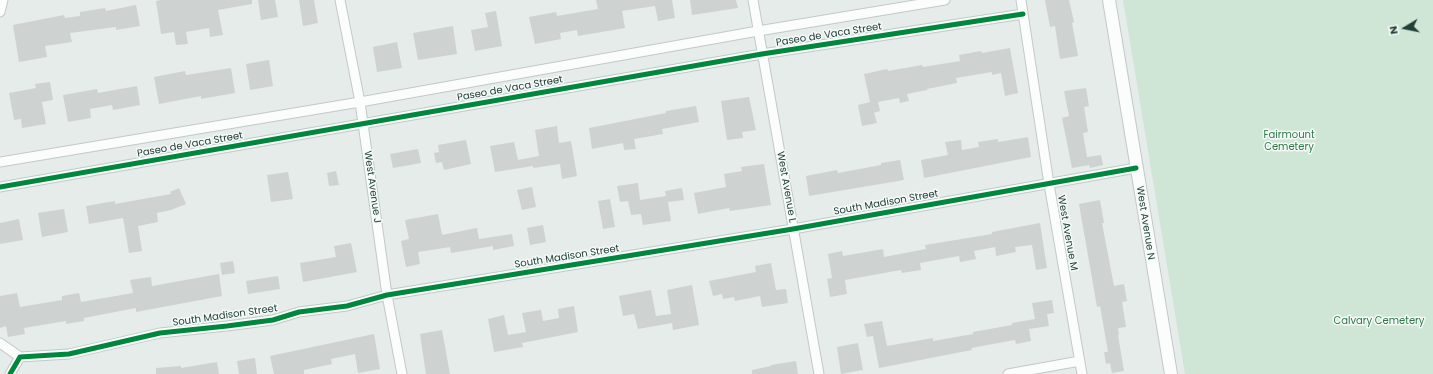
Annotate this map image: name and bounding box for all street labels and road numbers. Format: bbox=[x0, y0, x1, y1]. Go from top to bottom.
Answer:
street label: Paseo de Vaca Street bbox=[775, 21, 883, 49]
street label: Paseo de Vaca Street bbox=[456, 74, 564, 104]
street label: Paseo de Vaca Street bbox=[136, 130, 244, 160]
street label: West Avenue J bbox=[361, 150, 383, 224]
street label: West Avenue L bbox=[774, 150, 798, 224]
street label: West Avenue N bbox=[1133, 185, 1157, 261]
street label: South Madison Street bbox=[833, 188, 939, 218]
street label: West Avenue M bbox=[1054, 194, 1080, 272]
street label: South Madison Street bbox=[514, 243, 620, 271]
street label: South Madison Street bbox=[172, 303, 278, 329]

